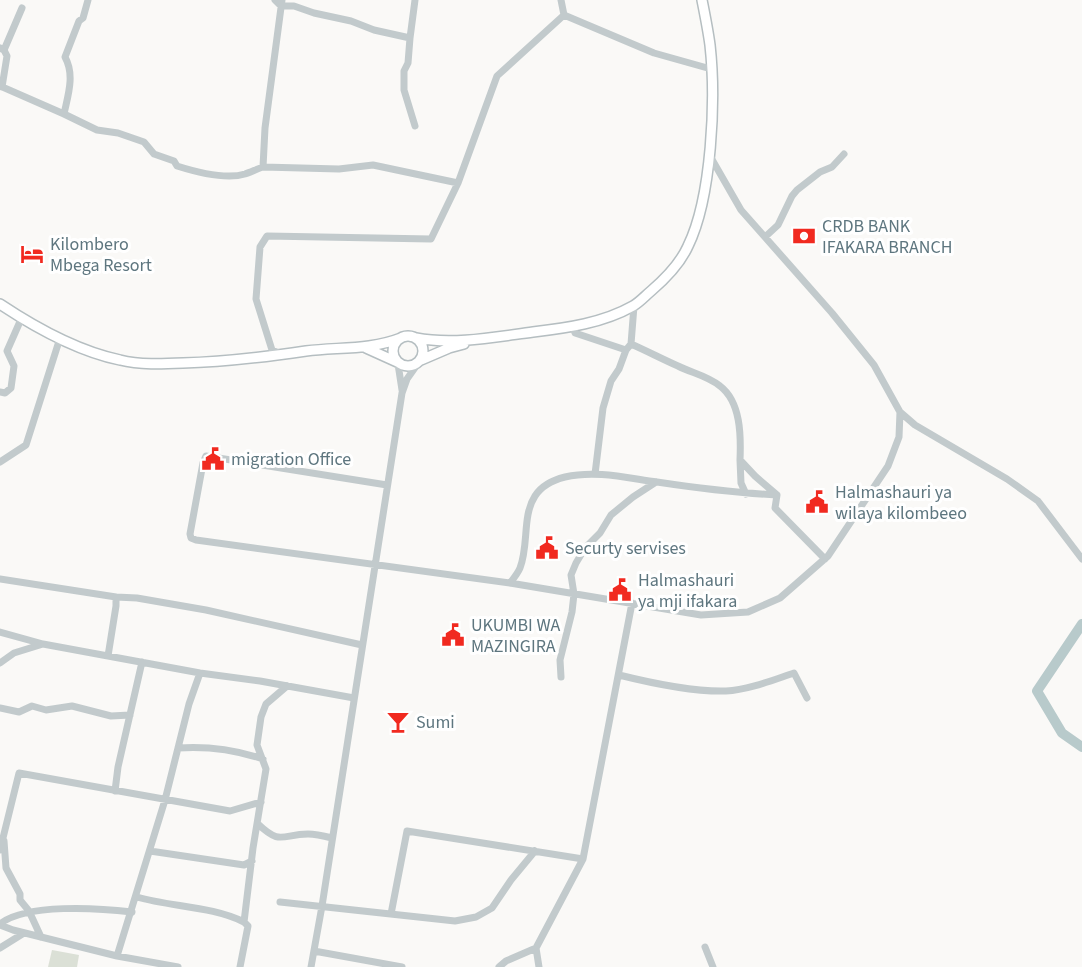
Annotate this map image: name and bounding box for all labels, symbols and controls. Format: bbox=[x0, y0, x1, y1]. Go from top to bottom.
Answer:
place label: CRDB BANK IFAKARA BRANCH bbox=[822, 214, 952, 260]
bank icon: CRDB BANK IFAKARA BRANCH bbox=[791, 223, 817, 249]
place label: Kilombero Mbega Resort bbox=[50, 232, 152, 278]
hotel icon: Kilombero Mbega Resort bbox=[19, 241, 45, 267]
public building icon: migration Office bbox=[200, 446, 226, 472]
place label: migration Office bbox=[231, 447, 351, 472]
place label: Halmashauri ya wilaya kilombeeo bbox=[835, 480, 967, 526]
public building icon: Halmashauri ya wilaya kilombeeo bbox=[804, 489, 830, 515]
public building icon: Securty servises bbox=[534, 535, 560, 561]
place label: Securty servises bbox=[565, 536, 686, 561]
place label: Halmashauri ya mji ifakara bbox=[638, 568, 737, 614]
public building icon: Halmashauri ya mji ifakara bbox=[607, 577, 633, 603]
place label: UKUMBI WA MAZINGIRA bbox=[471, 613, 561, 659]
public building icon: UKUMBI WA MAZINGIRA bbox=[440, 622, 466, 648]
bar icon: Sumi bbox=[385, 709, 411, 735]
place label: Sumi bbox=[416, 710, 455, 735]

